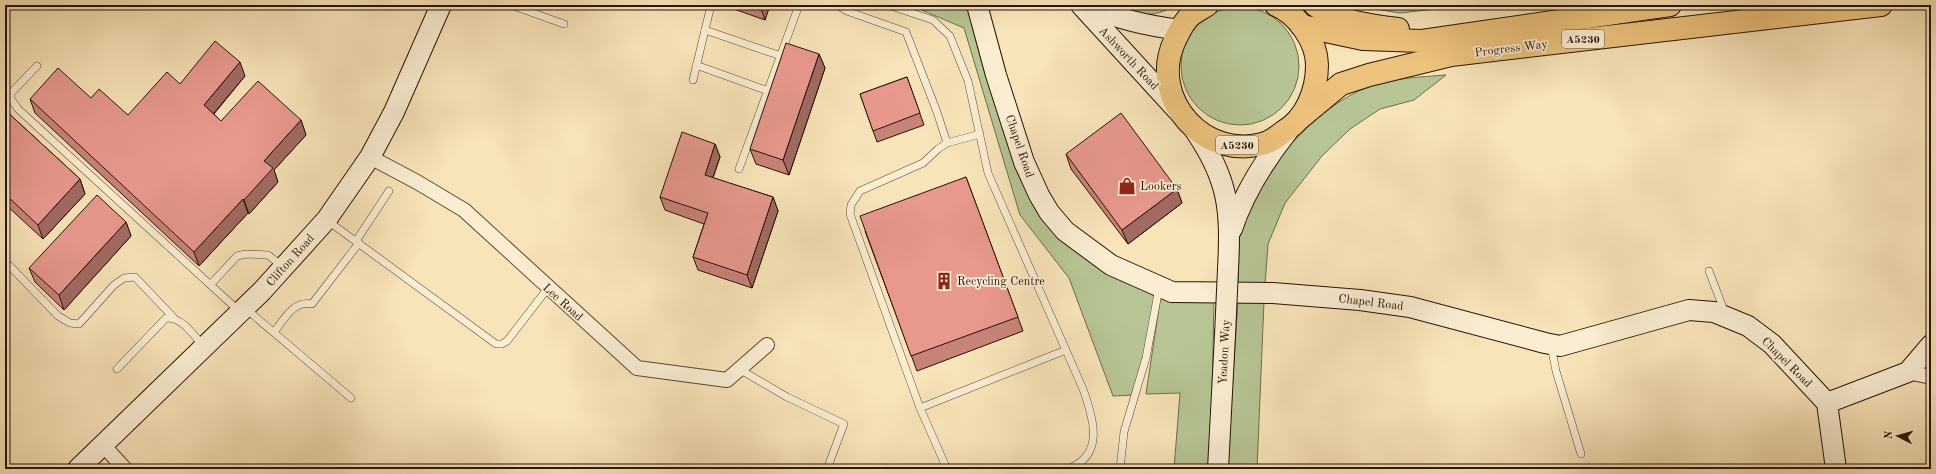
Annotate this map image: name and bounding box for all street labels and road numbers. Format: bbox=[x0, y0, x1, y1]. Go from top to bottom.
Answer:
street label: Ashworth Road bbox=[1096, 25, 1160, 93]
road number: A5230 bbox=[1562, 30, 1604, 48]
street label: Progress Way bbox=[1474, 38, 1549, 59]
street label: Chapel Road bbox=[1003, 113, 1035, 179]
road number: A5230 bbox=[1216, 136, 1258, 154]
street label: Clifton Road bbox=[264, 232, 317, 289]
street label: Lee Road bbox=[540, 282, 585, 324]
street label: Chapel Road bbox=[1338, 293, 1404, 313]
street label: Yeadon Way bbox=[1217, 318, 1233, 385]
street label: Chapel Road bbox=[1759, 335, 1814, 390]

